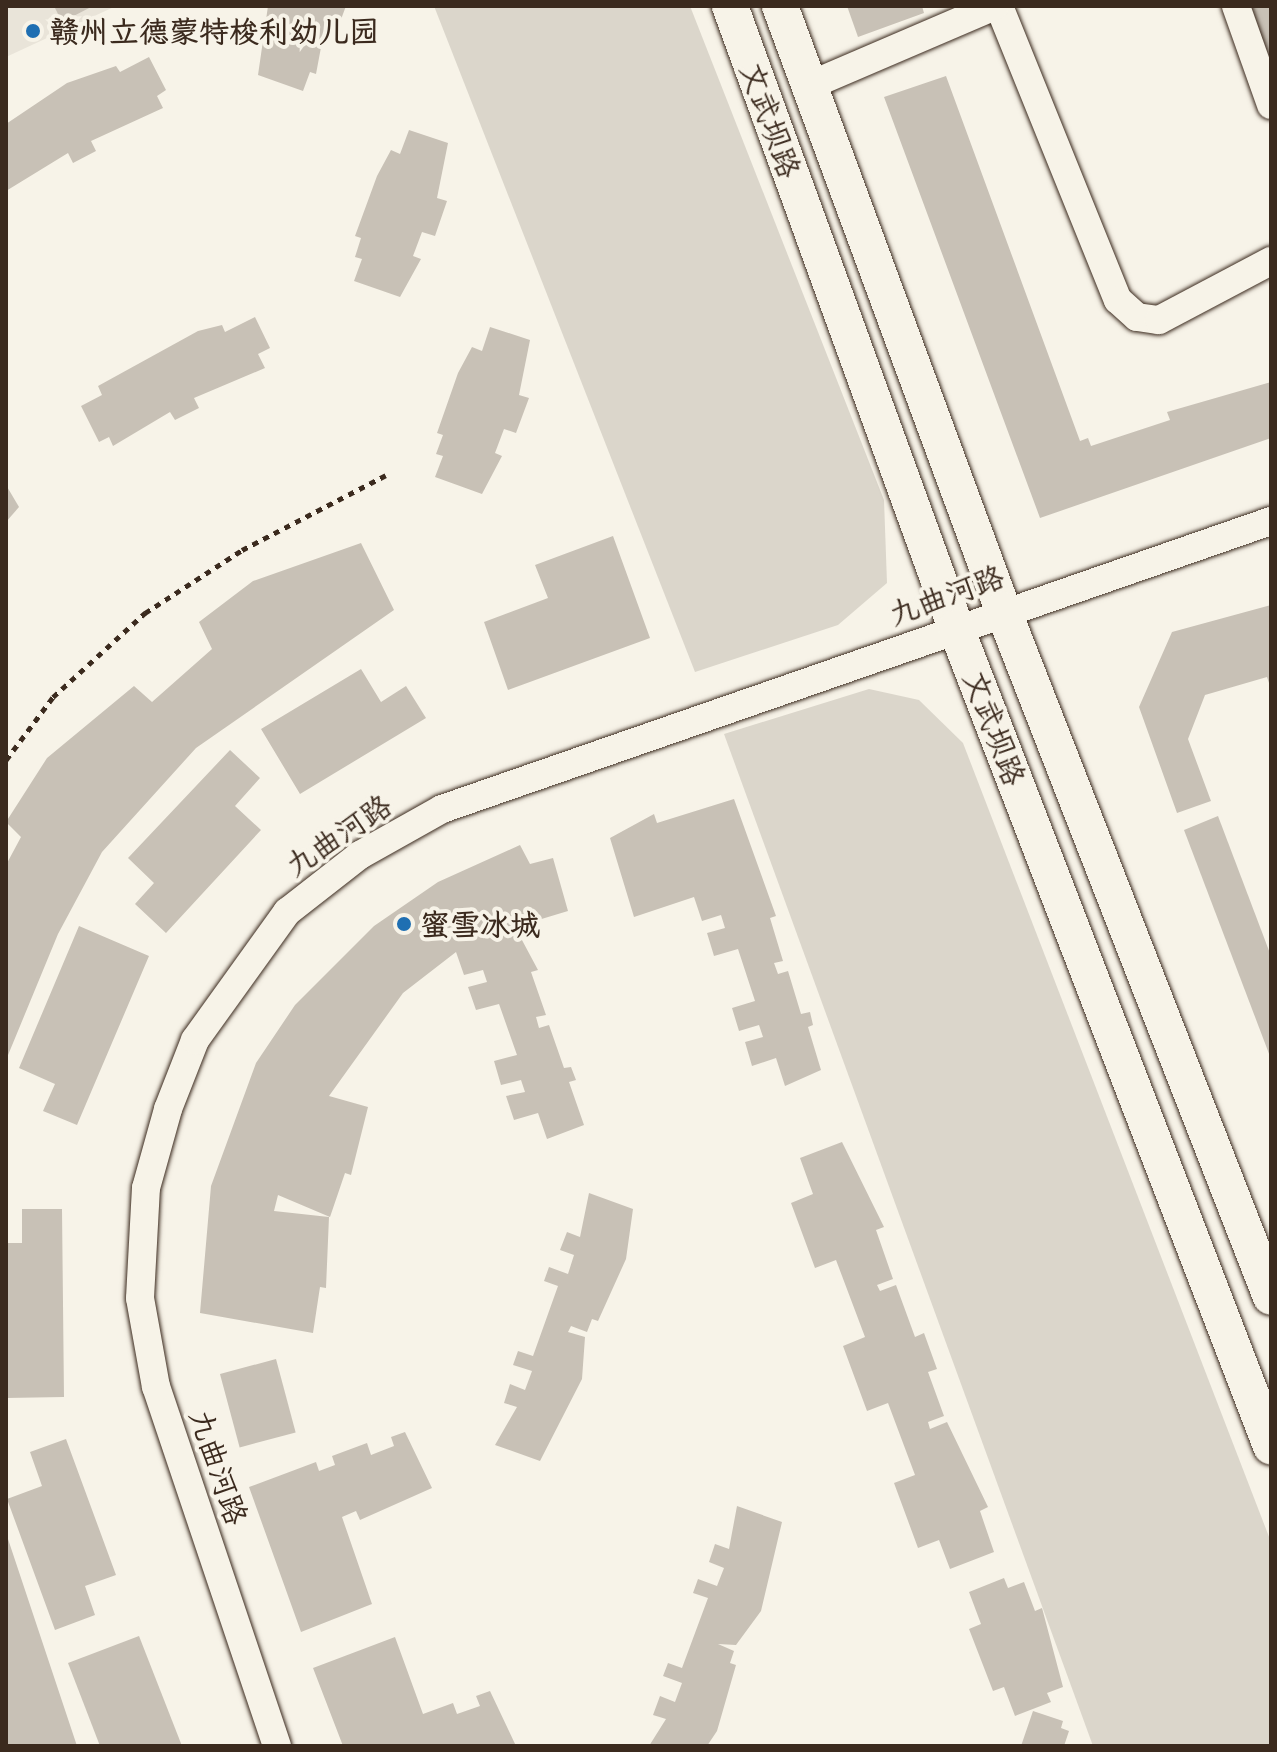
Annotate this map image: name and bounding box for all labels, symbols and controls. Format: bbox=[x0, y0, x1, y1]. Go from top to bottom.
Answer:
place label: 赣州立德蒙特梭利幼儿园 bbox=[49, 13, 379, 49]
marker: 赣州立德蒙特梭利幼儿园 bbox=[24, 22, 42, 40]
street label: 文武坝路 bbox=[734, 57, 808, 183]
street label: 九曲河路 bbox=[883, 558, 1009, 632]
street label: 文武坝路 bbox=[957, 666, 1033, 790]
street label: 九曲河路 bbox=[278, 787, 398, 883]
place label: 蜜雪冰城 bbox=[420, 906, 540, 942]
marker: 蜜雪冰城 bbox=[395, 915, 413, 933]
street label: 九曲河路 bbox=[182, 1404, 256, 1530]

